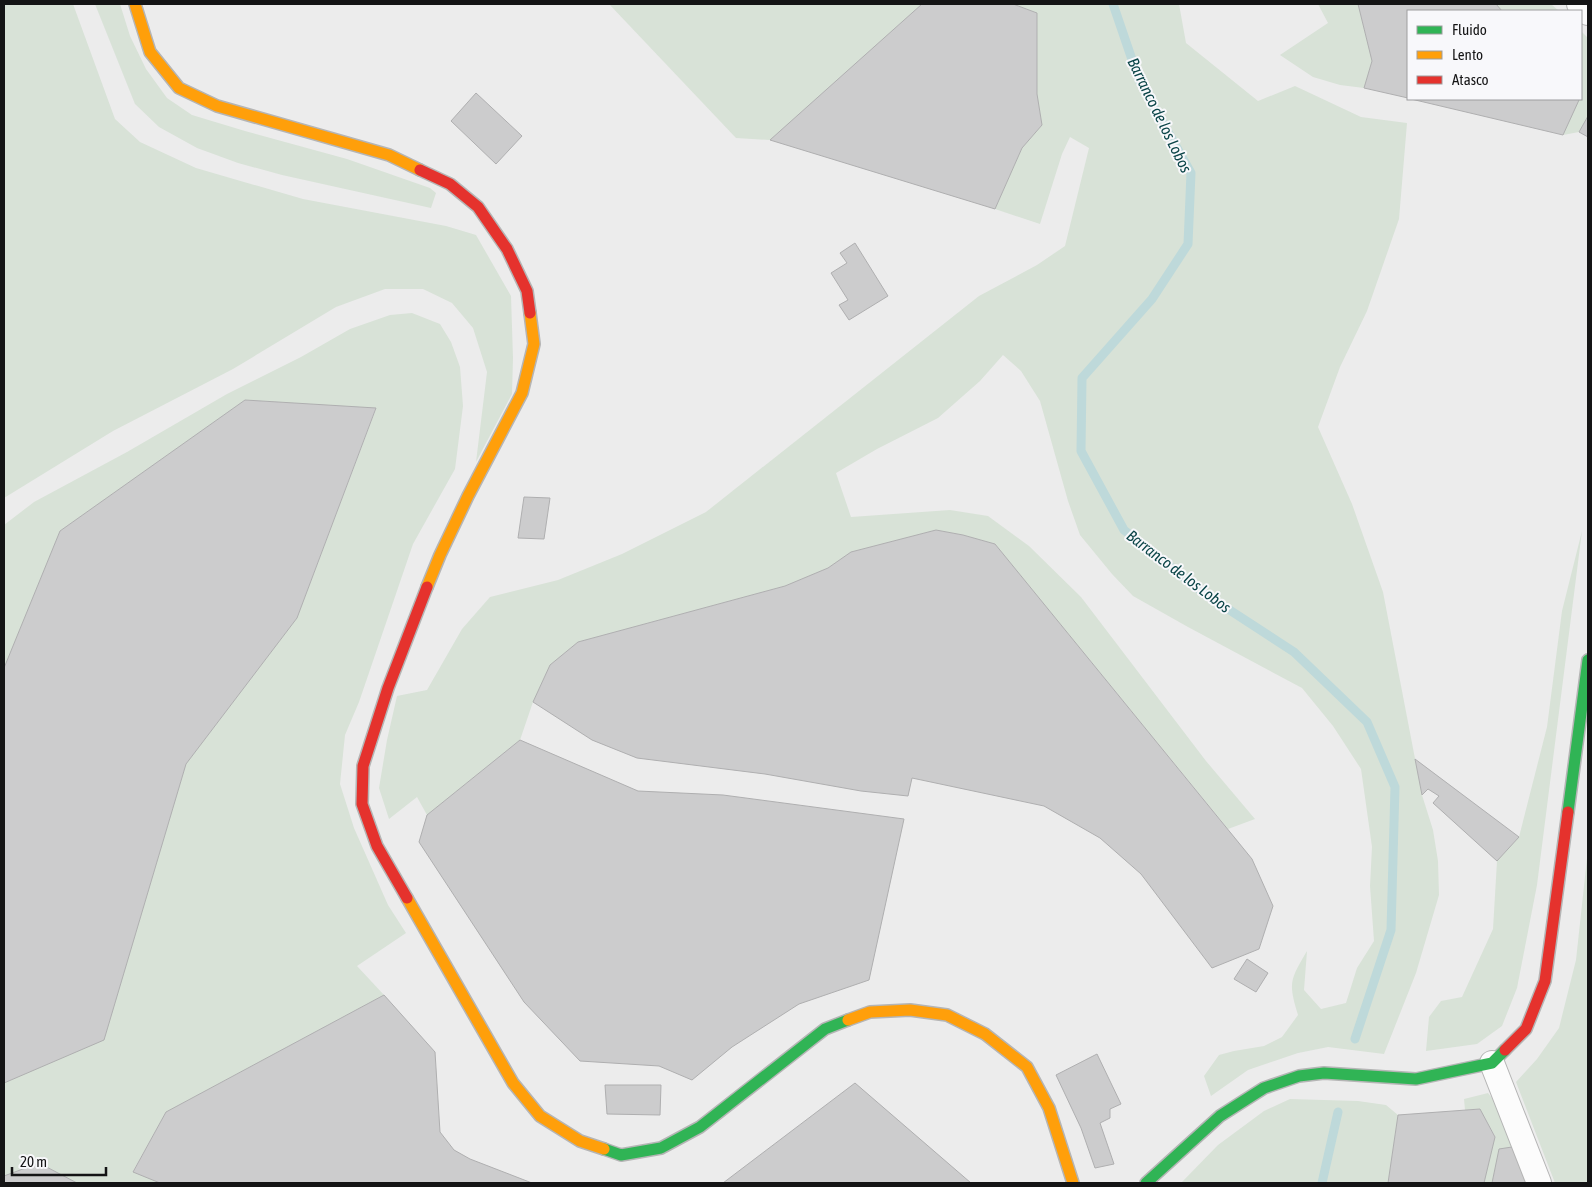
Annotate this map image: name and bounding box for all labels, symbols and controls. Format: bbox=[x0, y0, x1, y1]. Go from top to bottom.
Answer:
legend bbox=[1407, 10, 1582, 100]
text: Fluido bbox=[1452, 21, 1487, 38]
text: Lento bbox=[1452, 46, 1483, 63]
water label: Barranco de los Lobos bbox=[1124, 55, 1196, 176]
text: Atasco bbox=[1452, 71, 1489, 88]
water label: Barranco de los Lobos bbox=[1123, 526, 1235, 616]
scale bar bbox=[12, 1144, 106, 1176]
text: 20 m bbox=[20, 1153, 47, 1170]

